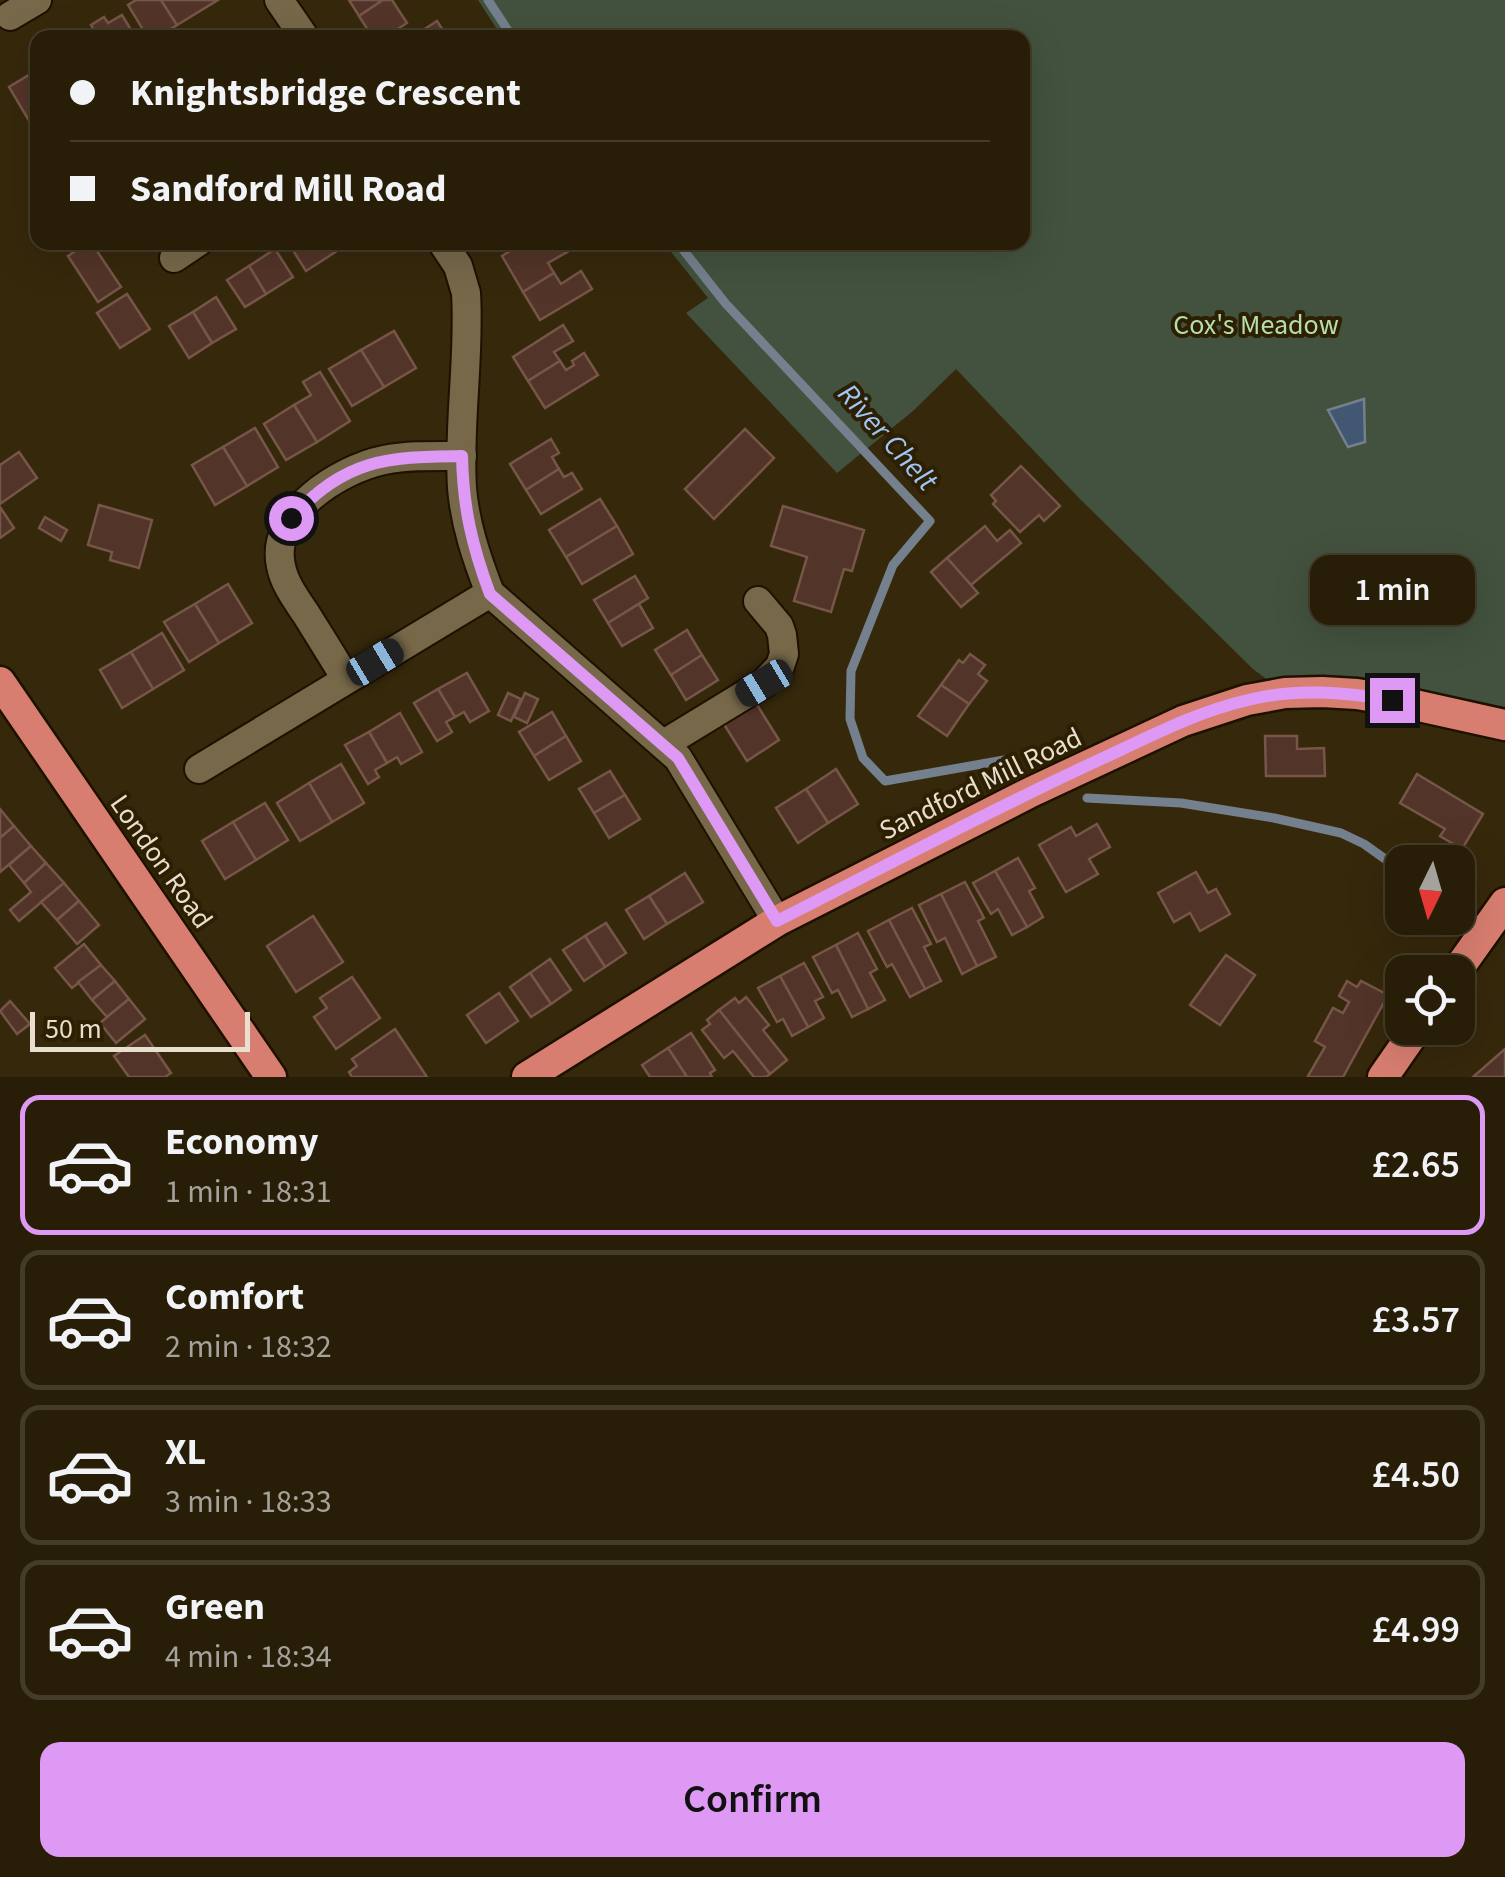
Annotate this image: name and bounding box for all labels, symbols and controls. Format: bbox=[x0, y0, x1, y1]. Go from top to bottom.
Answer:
text: Knightsbridge Crescent bbox=[130, 66, 521, 120]
text: Sandford Mill Road bbox=[130, 162, 447, 216]
park label: Cox's Meadow bbox=[1173, 305, 1339, 345]
water label: River Chelt bbox=[828, 374, 948, 502]
route start bbox=[269, 496, 314, 541]
callout: 1 min bbox=[1310, 555, 1474, 625]
text: 1 min bbox=[1354, 567, 1431, 613]
car bbox=[342, 634, 408, 690]
car bbox=[731, 655, 797, 711]
route end bbox=[1370, 678, 1415, 723]
street label: Sandford Mill Road bbox=[872, 718, 1088, 850]
street label: London Road bbox=[100, 786, 222, 937]
north arrow bbox=[1385, 845, 1475, 935]
map controls bbox=[1385, 845, 1475, 1045]
button: locate bbox=[1385, 955, 1475, 1045]
scale bar bbox=[30, 1007, 250, 1052]
text: 50 m bbox=[45, 1009, 102, 1049]
text: Economy bbox=[165, 1115, 318, 1169]
icon: car bbox=[45, 1120, 135, 1210]
text: £2.65 bbox=[1372, 1138, 1460, 1192]
text: 1 min · 18:31 bbox=[165, 1169, 332, 1215]
text: Comfort bbox=[165, 1270, 304, 1324]
icon: car bbox=[45, 1275, 135, 1365]
text: £3.57 bbox=[1372, 1293, 1460, 1347]
text: 2 min · 18:32 bbox=[165, 1324, 332, 1370]
text: XL bbox=[165, 1425, 206, 1479]
icon: car bbox=[45, 1430, 135, 1520]
text: £4.50 bbox=[1372, 1448, 1460, 1502]
text: 3 min · 18:33 bbox=[165, 1479, 332, 1525]
text: Green bbox=[165, 1580, 265, 1634]
icon: car bbox=[45, 1585, 135, 1675]
text: £4.99 bbox=[1372, 1603, 1460, 1657]
text: 4 min · 18:34 bbox=[165, 1634, 332, 1680]
button: Confirm bbox=[40, 1742, 1465, 1857]

